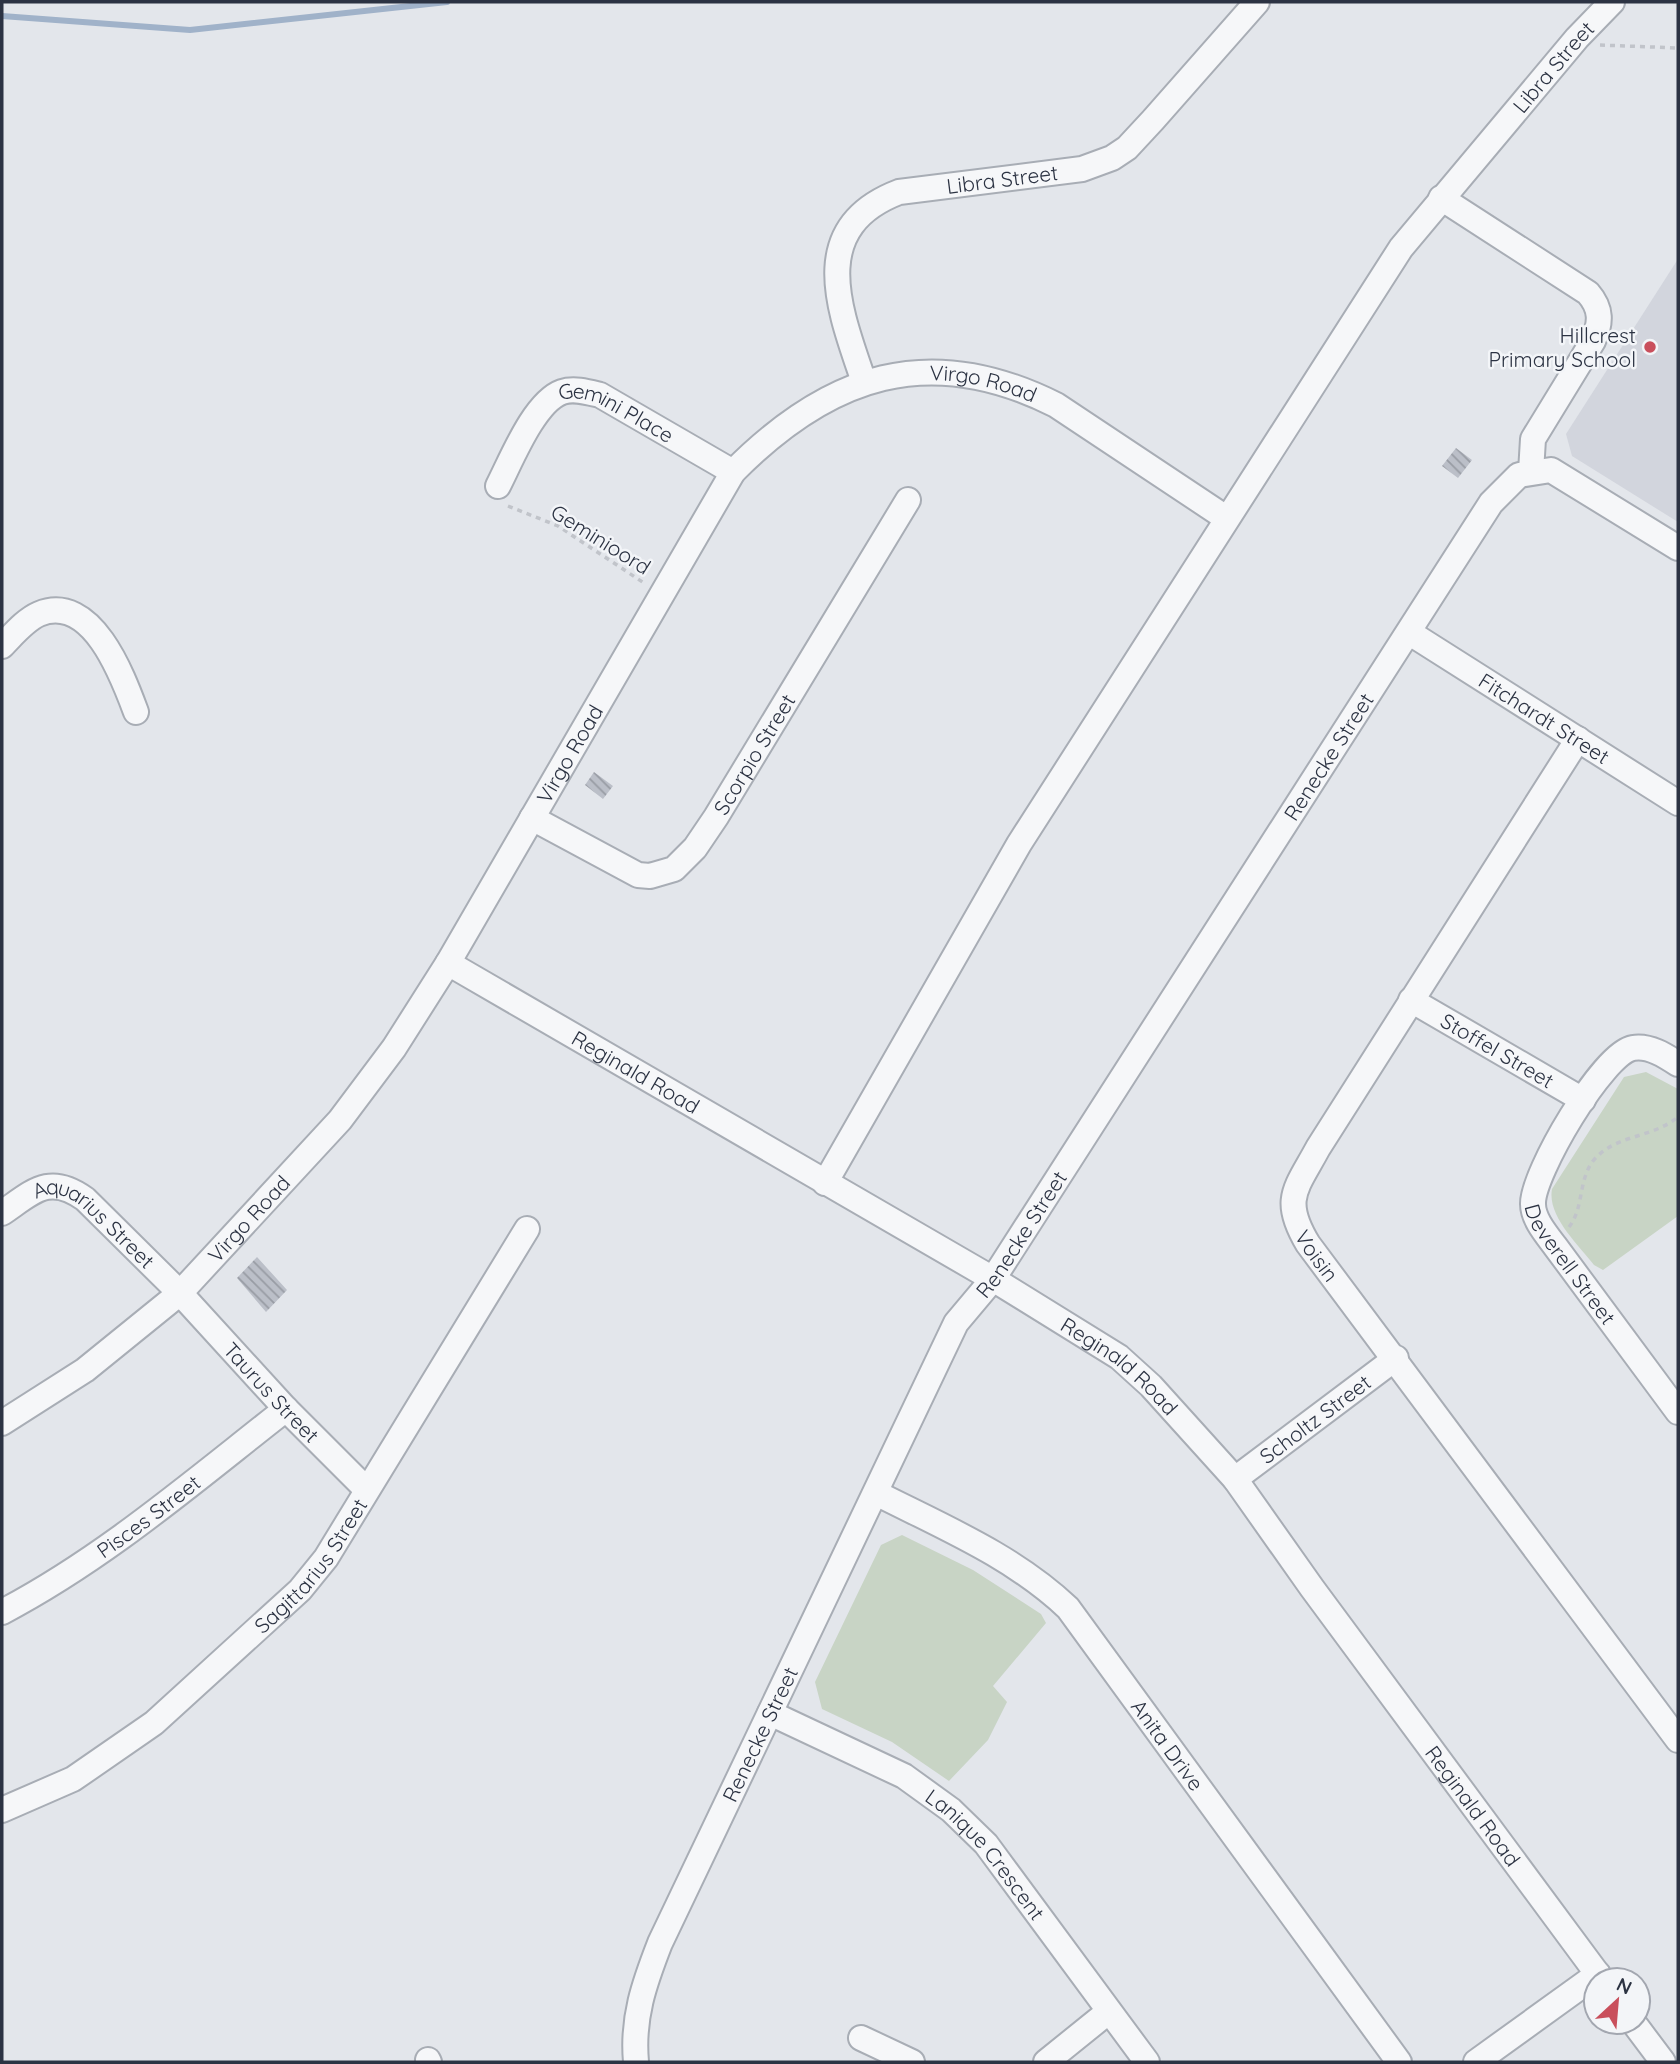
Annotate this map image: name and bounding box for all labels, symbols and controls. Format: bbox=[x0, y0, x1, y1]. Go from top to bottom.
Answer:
street label: Libra Street bbox=[1507, 16, 1599, 118]
street label: Libra Street bbox=[945, 159, 1059, 199]
place label: Hillcrest Primary School bbox=[1488, 322, 1636, 372]
marker: Hillcrest Primary School bbox=[1642, 339, 1658, 355]
street label: Virgo Road bbox=[929, 359, 1041, 408]
street label: Gemini Place bbox=[556, 377, 679, 448]
street label: Geminioord bbox=[546, 498, 656, 580]
street label: Fitchardt Street bbox=[1474, 667, 1614, 769]
street label: Renecke Street bbox=[1278, 688, 1379, 825]
street label: Scorpio Street bbox=[708, 689, 801, 819]
street label: Virgo Road bbox=[531, 700, 608, 808]
street label: Stoffel Street bbox=[1436, 1007, 1559, 1093]
street label: Reginald Road bbox=[567, 1025, 704, 1119]
street label: Renecke Street bbox=[970, 1166, 1072, 1303]
street label: Virgo Road bbox=[202, 1170, 295, 1268]
street label: Aquarius Street bbox=[28, 1173, 160, 1274]
street label: Deverell Street bbox=[1520, 1201, 1622, 1329]
street label: Voisin bbox=[1290, 1225, 1344, 1286]
street label: Reginald Road bbox=[1056, 1311, 1184, 1420]
street label: Taurus Street bbox=[218, 1337, 325, 1448]
street label: Scholtz Street bbox=[1254, 1369, 1376, 1469]
street label: Pisces Street bbox=[91, 1469, 205, 1563]
street label: Sagittarius Street bbox=[249, 1493, 372, 1639]
street label: Renecke Street bbox=[716, 1662, 803, 1806]
street label: Anita Drive bbox=[1126, 1694, 1210, 1795]
street label: Reginald Road bbox=[1420, 1740, 1526, 1871]
street label: Lanique Crescent bbox=[921, 1783, 1051, 1925]
north arrow bbox=[1582, 1966, 1652, 2036]
text: N bbox=[1613, 1972, 1636, 2000]

